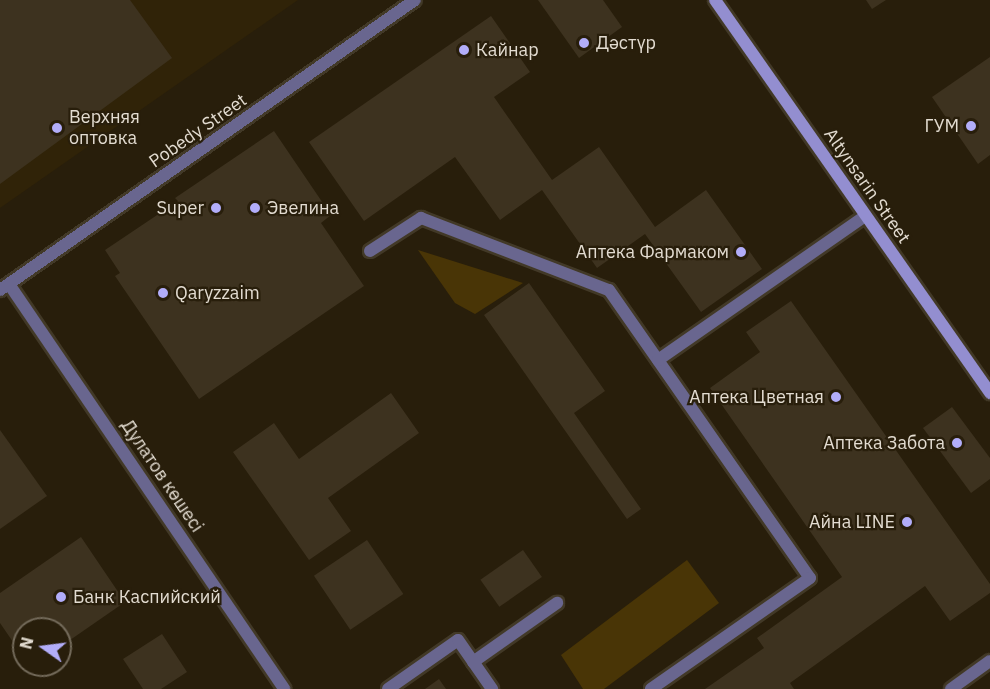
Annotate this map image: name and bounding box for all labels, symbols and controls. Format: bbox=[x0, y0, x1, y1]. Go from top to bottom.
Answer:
place label: Дәстүр bbox=[596, 32, 656, 54]
marker: Дәстүр bbox=[577, 36, 591, 50]
place label: Кайнар bbox=[476, 39, 539, 61]
marker: Кайнар bbox=[457, 43, 471, 57]
street label: Pobedy Street bbox=[145, 89, 251, 173]
place label: Верхняя оптовка bbox=[69, 107, 140, 150]
place label: ГУМ bbox=[925, 115, 959, 137]
marker: ГУМ bbox=[964, 119, 978, 133]
marker: Верхняя оптовка bbox=[50, 121, 64, 135]
street label: Altynsarin Street bbox=[819, 124, 915, 248]
place label: Super bbox=[156, 197, 204, 219]
place label: Эвелина bbox=[267, 197, 339, 219]
marker: Super bbox=[209, 201, 223, 215]
marker: Эвелина bbox=[248, 201, 262, 215]
place label: Аптека Фармаком bbox=[576, 241, 729, 263]
marker: Аптека Фармаком bbox=[734, 245, 748, 259]
place label: Qaryzzaim bbox=[175, 282, 260, 304]
marker: Qaryzzaim bbox=[156, 286, 170, 300]
place label: Аптека Цветная bbox=[689, 386, 824, 408]
marker: Аптека Цветная bbox=[829, 390, 843, 404]
street label: Дулатов көшесі bbox=[116, 416, 208, 536]
place label: Аптека Забота bbox=[823, 432, 945, 454]
marker: Аптека Забота bbox=[950, 436, 964, 450]
place label: Айна LINE bbox=[809, 511, 895, 533]
marker: Айна LINE bbox=[900, 515, 914, 529]
place label: Банк Каспийский bbox=[73, 586, 221, 608]
marker: Банк Каспийский bbox=[54, 590, 68, 604]
north arrow bbox=[12, 617, 72, 677]
text: N bbox=[15, 635, 38, 651]

